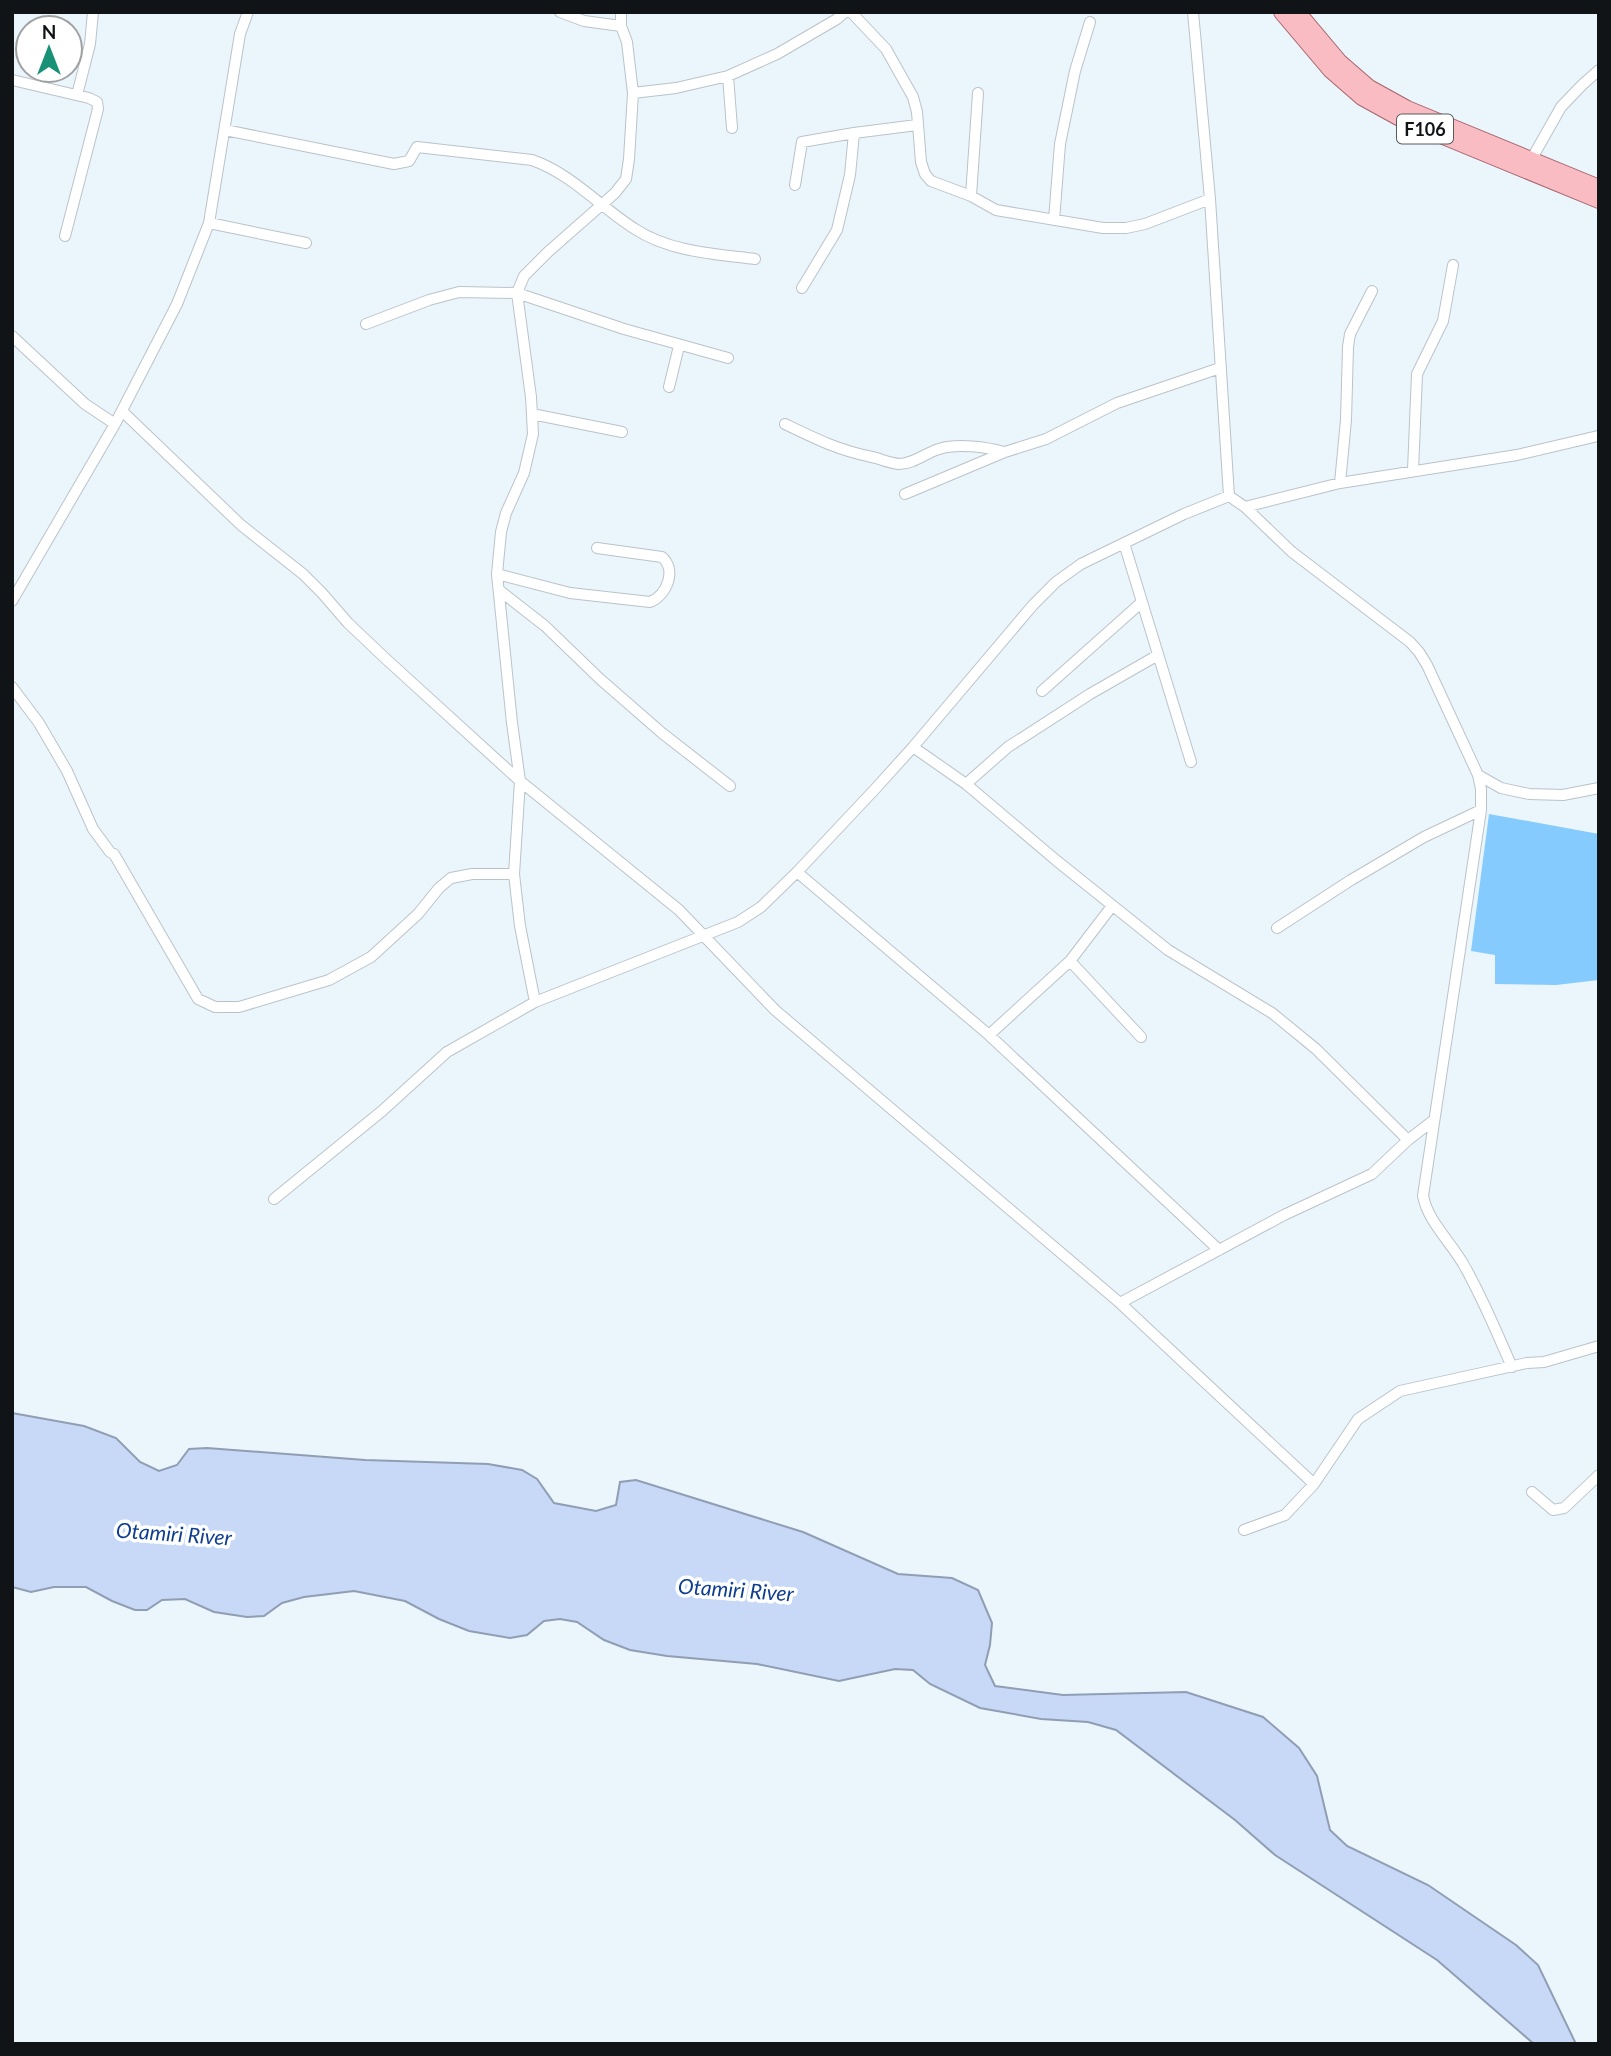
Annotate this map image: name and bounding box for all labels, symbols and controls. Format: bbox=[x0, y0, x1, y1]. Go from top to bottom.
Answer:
north arrow bbox=[14, 14, 84, 84]
text: N bbox=[42, 20, 56, 43]
road number: F106 bbox=[1397, 114, 1453, 144]
water label: Otamiri River bbox=[115, 1516, 233, 1550]
water label: Otamiri River bbox=[677, 1572, 795, 1606]

